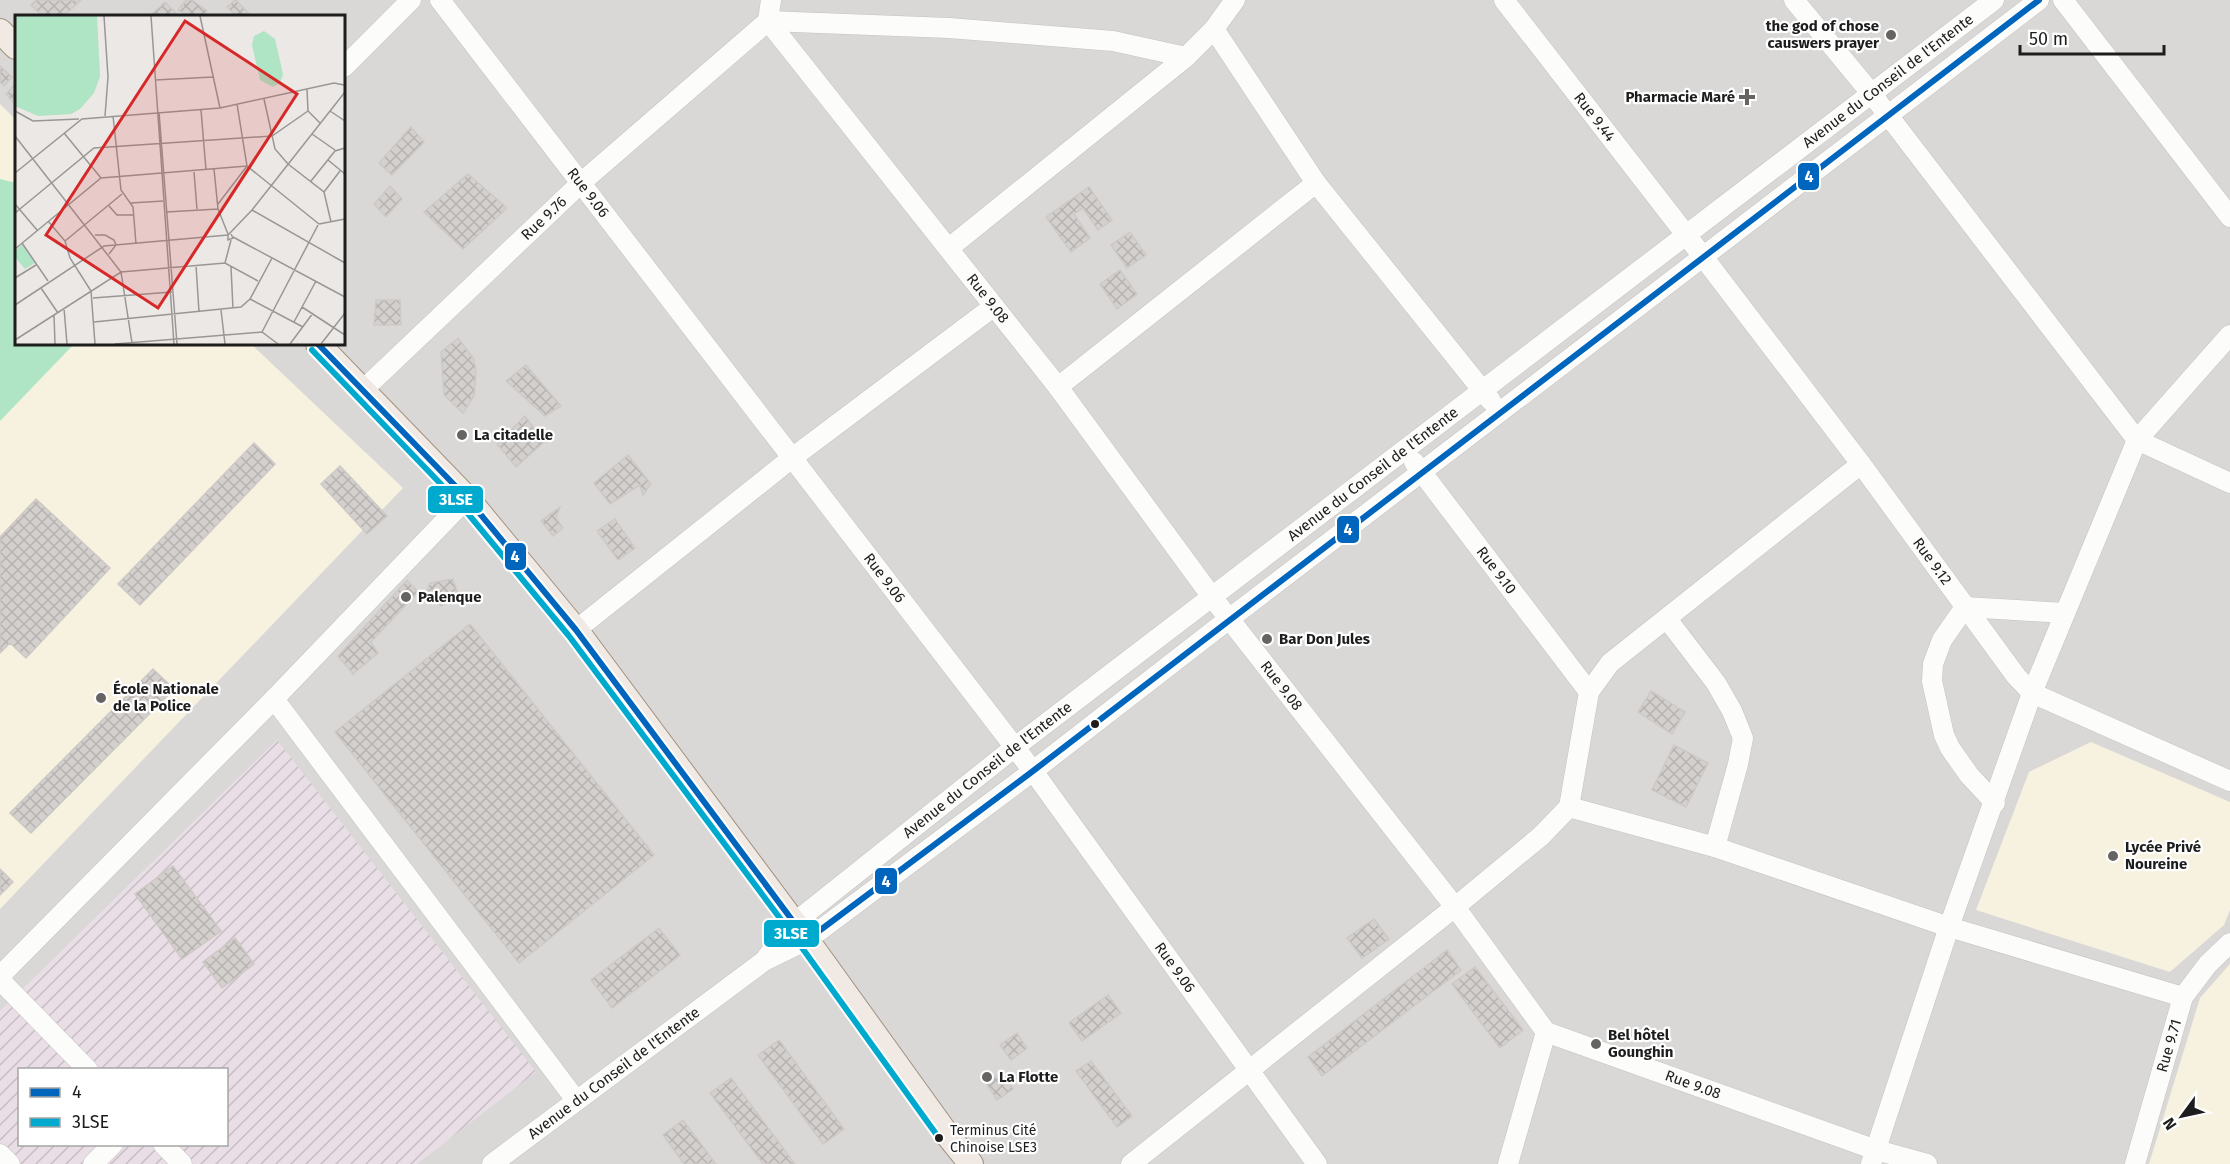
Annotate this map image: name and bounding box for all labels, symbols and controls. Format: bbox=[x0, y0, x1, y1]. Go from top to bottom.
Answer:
street label: Avenue du Conseil de l'Entente bbox=[1799, 10, 1977, 152]
inset map bbox=[15, 15, 345, 345]
place label: the god of chose causwers prayer bbox=[1766, 17, 1880, 52]
scale bar bbox=[2020, 18, 2164, 56]
marker: the god of chose causwers prayer bbox=[1884, 28, 1898, 42]
text: 50 m bbox=[2029, 28, 2068, 50]
place label: Pharmacie Maré bbox=[1625, 88, 1735, 106]
street label: Rue 9.44 bbox=[1570, 89, 1619, 145]
marker: Pharmacie Maré bbox=[1740, 90, 1754, 104]
line badge: 4 bbox=[1797, 162, 1820, 191]
street label: Rue 9.06 bbox=[563, 164, 613, 221]
text: 4 bbox=[1804, 167, 1814, 186]
street label: Rue 9.76 bbox=[517, 192, 570, 244]
street label: Rue 9.08 bbox=[963, 270, 1013, 327]
street label: Avenue du Conseil de l'Entente bbox=[1284, 403, 1462, 545]
place label: La citadelle bbox=[474, 426, 553, 444]
marker: La citadelle bbox=[455, 428, 469, 442]
line badge: 3LSE bbox=[427, 485, 484, 514]
text: 3LSE bbox=[438, 490, 473, 509]
line badge: 4 bbox=[1336, 515, 1360, 544]
text: 4 bbox=[1343, 520, 1353, 539]
street label: Rue 9.12 bbox=[1909, 534, 1955, 588]
line badge: 4 bbox=[504, 542, 527, 571]
street label: Rue 9.10 bbox=[1473, 543, 1520, 598]
text: 4 bbox=[510, 547, 520, 566]
street label: Rue 9.06 bbox=[860, 550, 909, 606]
place label: Palenque bbox=[418, 588, 481, 606]
marker: Palenque bbox=[399, 590, 413, 604]
place label: Bar Don Jules bbox=[1279, 630, 1370, 648]
marker: Bar Don Jules bbox=[1260, 632, 1274, 646]
street label: Rue 9.08 bbox=[1257, 657, 1306, 714]
place label: École Nationale de la Police bbox=[113, 680, 219, 715]
marker: École Nationale de la Police bbox=[94, 691, 108, 705]
street label: Avenue du Conseil de l'Entente bbox=[899, 698, 1075, 842]
unlabelled marker bbox=[1089, 718, 1101, 730]
place label: Lycée Privé Noureine bbox=[2125, 838, 2201, 873]
marker: Lycée Privé Noureine bbox=[2106, 849, 2120, 863]
line badge: 4 bbox=[874, 867, 898, 895]
text: 4 bbox=[881, 872, 891, 891]
line badge: 3LSE bbox=[763, 919, 820, 948]
text: 3LSE bbox=[773, 924, 808, 943]
street label: Rue 9.06 bbox=[1151, 939, 1199, 996]
street label: Avenue du Conseil de l'Entente bbox=[524, 1003, 703, 1143]
street label: Rue 9.71 bbox=[2153, 1017, 2185, 1074]
place label: Bel hôtel Gounghin bbox=[1608, 1026, 1673, 1061]
marker: Bel hôtel Gounghin bbox=[1589, 1037, 1603, 1051]
street label: Rue 9.08 bbox=[1663, 1066, 1723, 1103]
legend bbox=[18, 1068, 228, 1146]
place label: La Flotte bbox=[999, 1068, 1058, 1086]
marker: La Flotte bbox=[980, 1070, 994, 1084]
text: 4 bbox=[72, 1081, 82, 1103]
north arrow bbox=[2152, 1086, 2212, 1146]
text: 3LSE bbox=[72, 1111, 109, 1133]
text: N bbox=[2159, 1114, 2181, 1134]
place label: Terminus Cité Chinoise LSE3 bbox=[950, 1122, 1037, 1156]
marker: Terminus Cité Chinoise LSE3 bbox=[933, 1132, 945, 1144]

